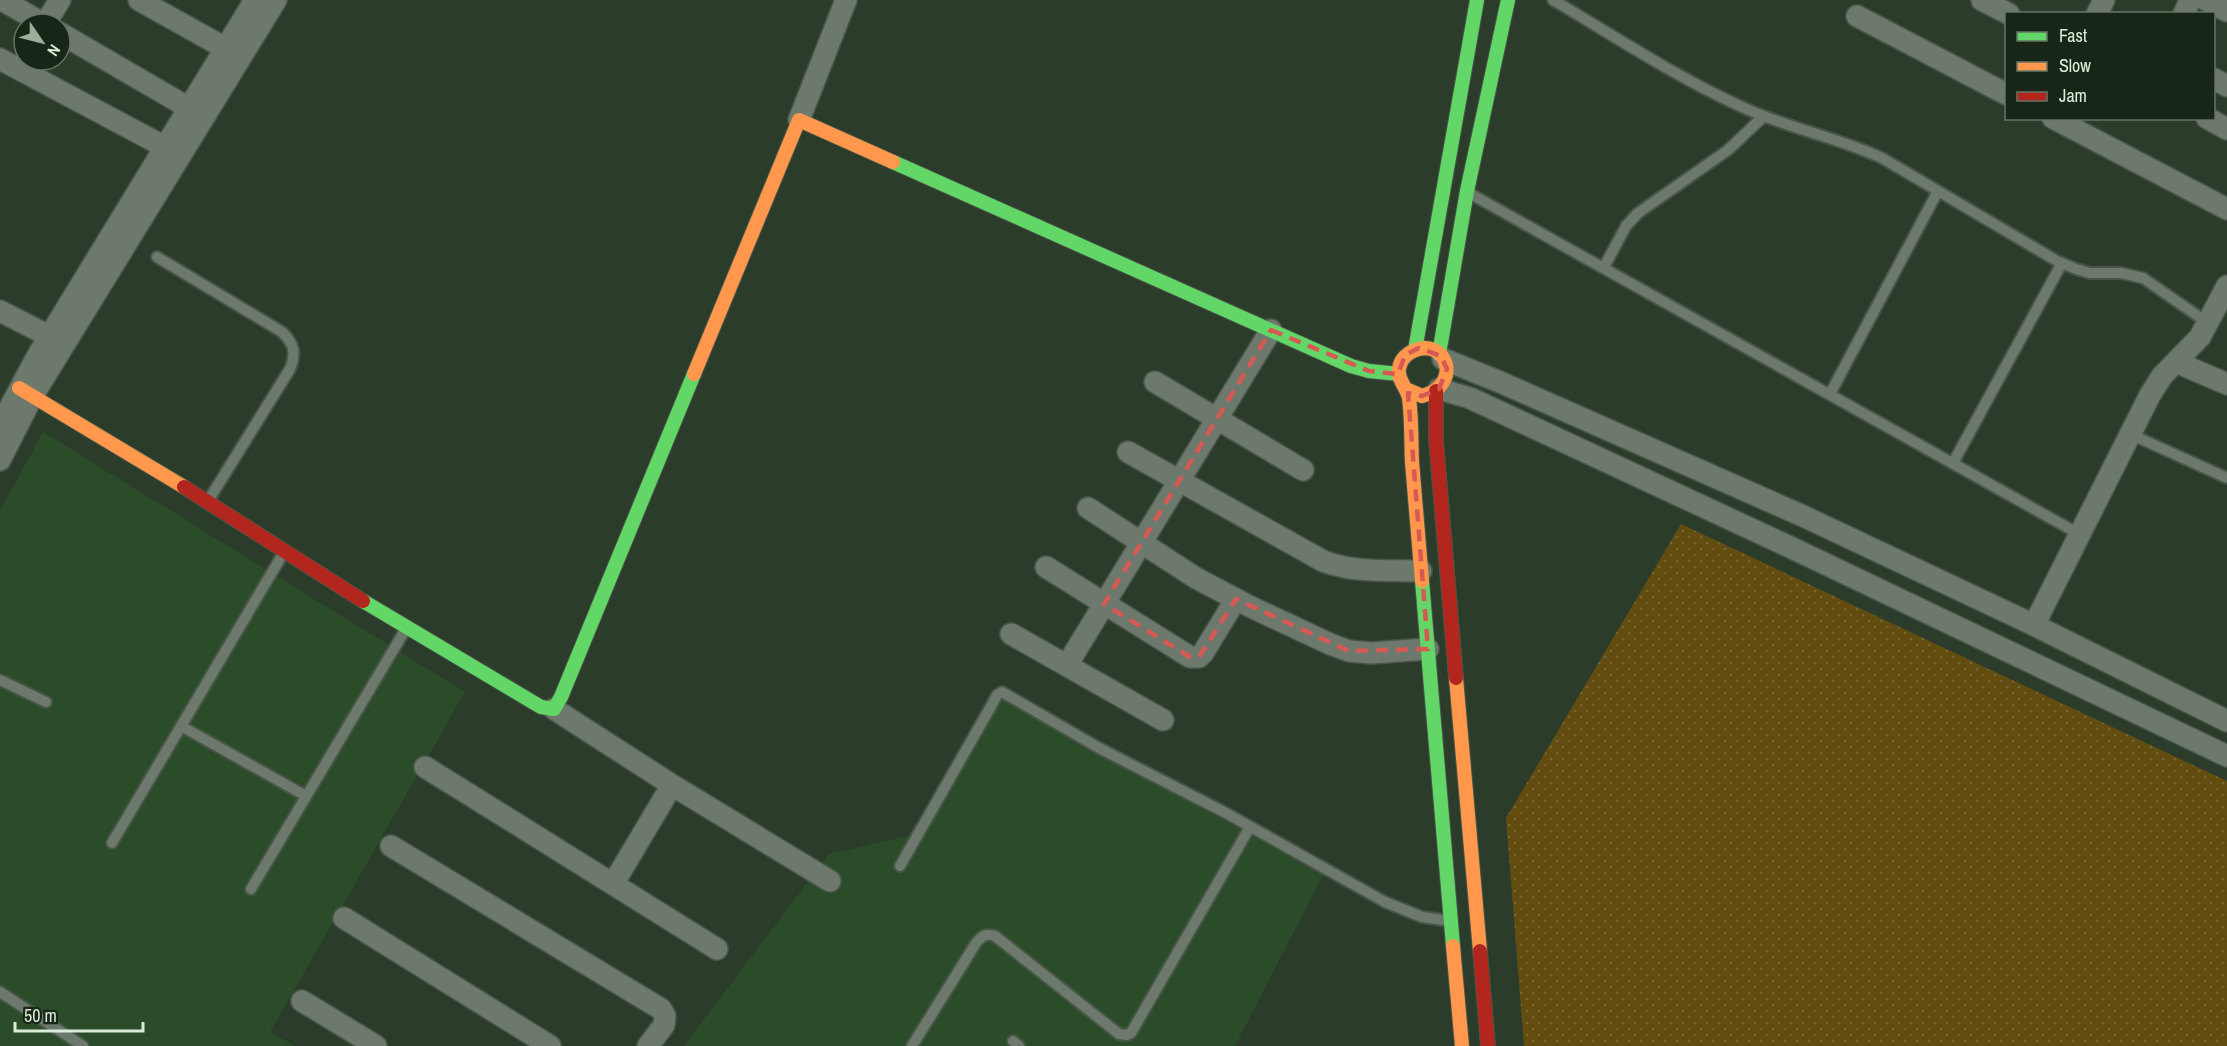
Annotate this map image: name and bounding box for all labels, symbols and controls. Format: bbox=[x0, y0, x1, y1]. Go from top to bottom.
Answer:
north arrow bbox=[12, 12, 72, 72]
legend bbox=[2005, 12, 2215, 120]
text: Fast bbox=[2059, 23, 2087, 48]
text: N bbox=[43, 40, 66, 61]
text: Slow bbox=[2059, 53, 2091, 78]
text: Jam bbox=[2059, 83, 2087, 108]
scale bar bbox=[15, 995, 142, 1033]
text: 50 m bbox=[24, 1003, 57, 1028]

